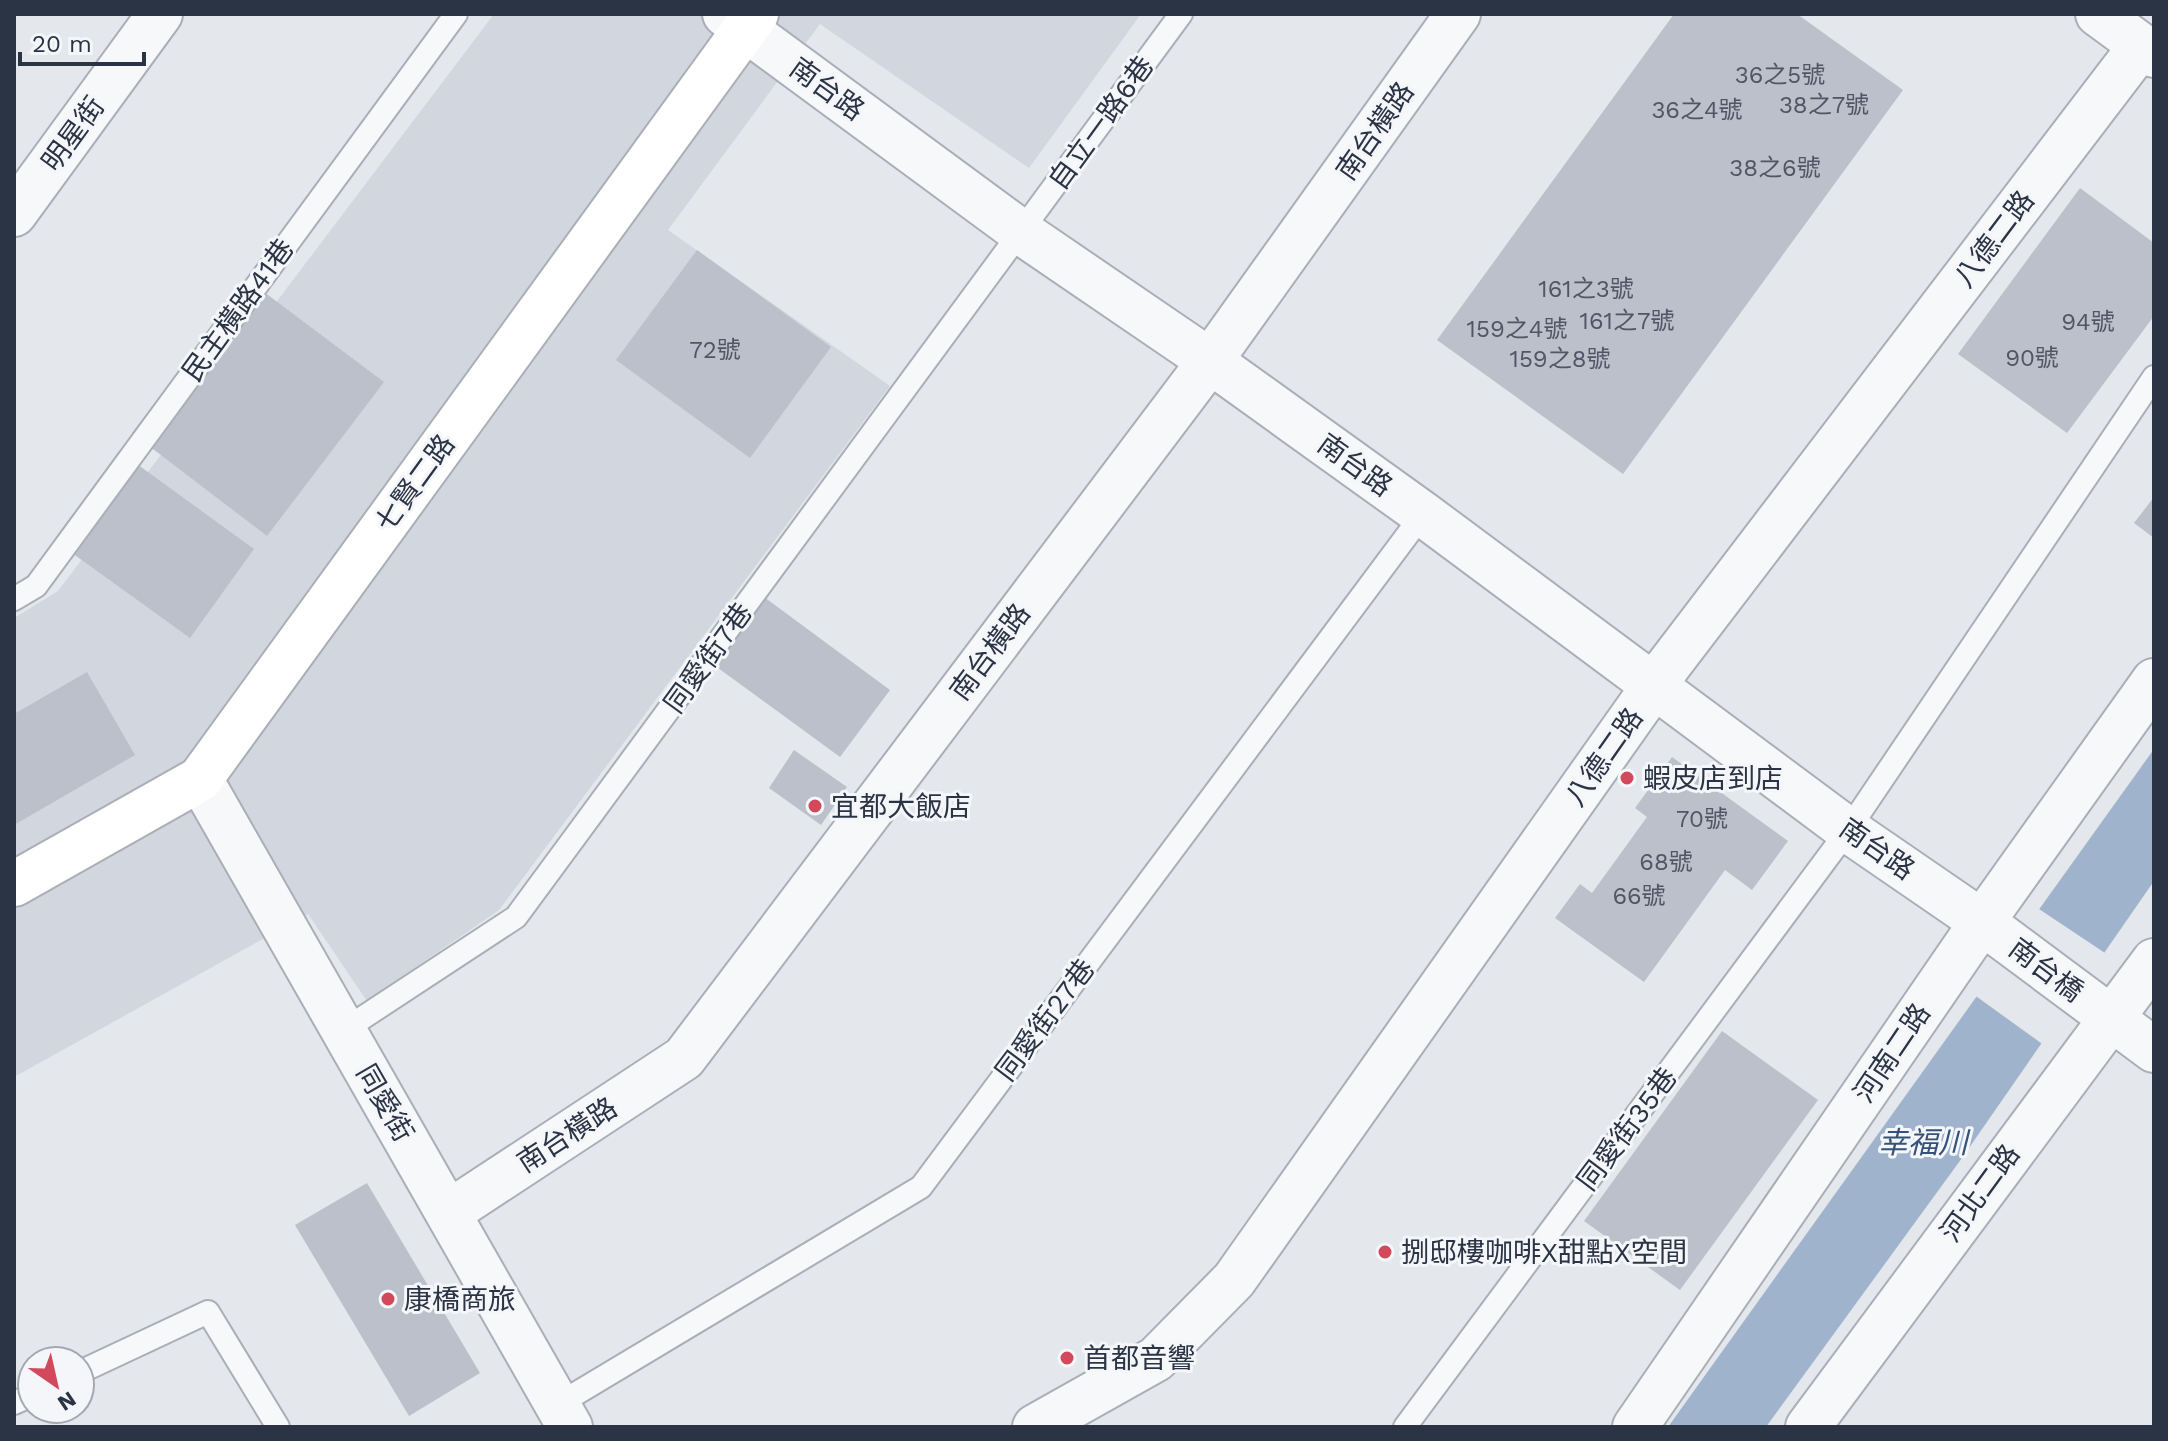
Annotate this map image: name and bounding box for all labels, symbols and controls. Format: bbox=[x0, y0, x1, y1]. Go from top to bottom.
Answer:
scale bar bbox=[20, 16, 144, 66]
text: 20 m bbox=[32, 30, 92, 58]
street label: 自立一路6巷 bbox=[1042, 50, 1160, 196]
street label: 南台路 bbox=[783, 51, 871, 127]
house number: 36之5號 bbox=[1735, 61, 1825, 89]
street label: 南台橫路 bbox=[1329, 76, 1421, 186]
street label: 明星街 bbox=[35, 90, 111, 178]
house number: 38之7號 bbox=[1779, 91, 1869, 119]
house number: 36之4號 bbox=[1651, 96, 1743, 124]
house number: 38之6號 bbox=[1729, 154, 1821, 182]
street label: 八德二路 bbox=[1947, 184, 2041, 294]
street label: 民主橫路41巷 bbox=[175, 233, 301, 387]
house number: 161之3號 bbox=[1538, 275, 1634, 303]
house number: 161之7號 bbox=[1580, 307, 1674, 335]
house number: 94號 bbox=[2061, 308, 2115, 336]
house number: 159之4號 bbox=[1467, 315, 1567, 343]
house number: 72號 bbox=[689, 336, 741, 364]
house number: 90號 bbox=[2005, 344, 2059, 372]
house number: 159之8號 bbox=[1510, 345, 1610, 373]
street label: 南台路 bbox=[1311, 427, 1399, 503]
street label: 七賢二路 bbox=[369, 428, 461, 538]
street label: 同愛街7巷 bbox=[657, 597, 759, 719]
street label: 南台橫路 bbox=[943, 597, 1037, 707]
street label: 八德二路 bbox=[1558, 702, 1650, 812]
place label: 蝦皮店到店 bbox=[1643, 762, 1783, 795]
marker: 蝦皮店到店 bbox=[1618, 769, 1636, 787]
place label: 宜都大飯店 bbox=[831, 790, 971, 823]
marker: 宜都大飯店 bbox=[806, 797, 824, 815]
house number: 70號 bbox=[1676, 805, 1728, 833]
street label: 南台路 bbox=[1833, 811, 1921, 887]
house number: 68號 bbox=[1639, 848, 1693, 876]
house number: 66號 bbox=[1612, 882, 1666, 910]
street label: 南台橋 bbox=[2003, 932, 2089, 1008]
street label: 同愛街27巷 bbox=[989, 953, 1101, 1087]
street label: 河南二路 bbox=[1847, 997, 1937, 1109]
street label: 同愛街 bbox=[350, 1058, 420, 1148]
street label: 同愛街35巷 bbox=[1570, 1061, 1684, 1197]
street label: 南台橫路 bbox=[511, 1091, 623, 1179]
water label: 幸福川 bbox=[1878, 1125, 1971, 1160]
street label: 河北二路 bbox=[1934, 1138, 2026, 1248]
place label: 捌邸樓咖啡X甜點X空間 bbox=[1401, 1236, 1687, 1269]
marker: 捌邸樓咖啡X甜點X空間 bbox=[1376, 1243, 1394, 1261]
place label: 康橋商旅 bbox=[404, 1283, 516, 1316]
marker: 康橋商旅 bbox=[379, 1290, 397, 1308]
place label: 首都音響 bbox=[1083, 1342, 1195, 1375]
north arrow bbox=[16, 1345, 96, 1425]
marker: 首都音響 bbox=[1058, 1349, 1076, 1367]
text: N bbox=[53, 1386, 81, 1416]

